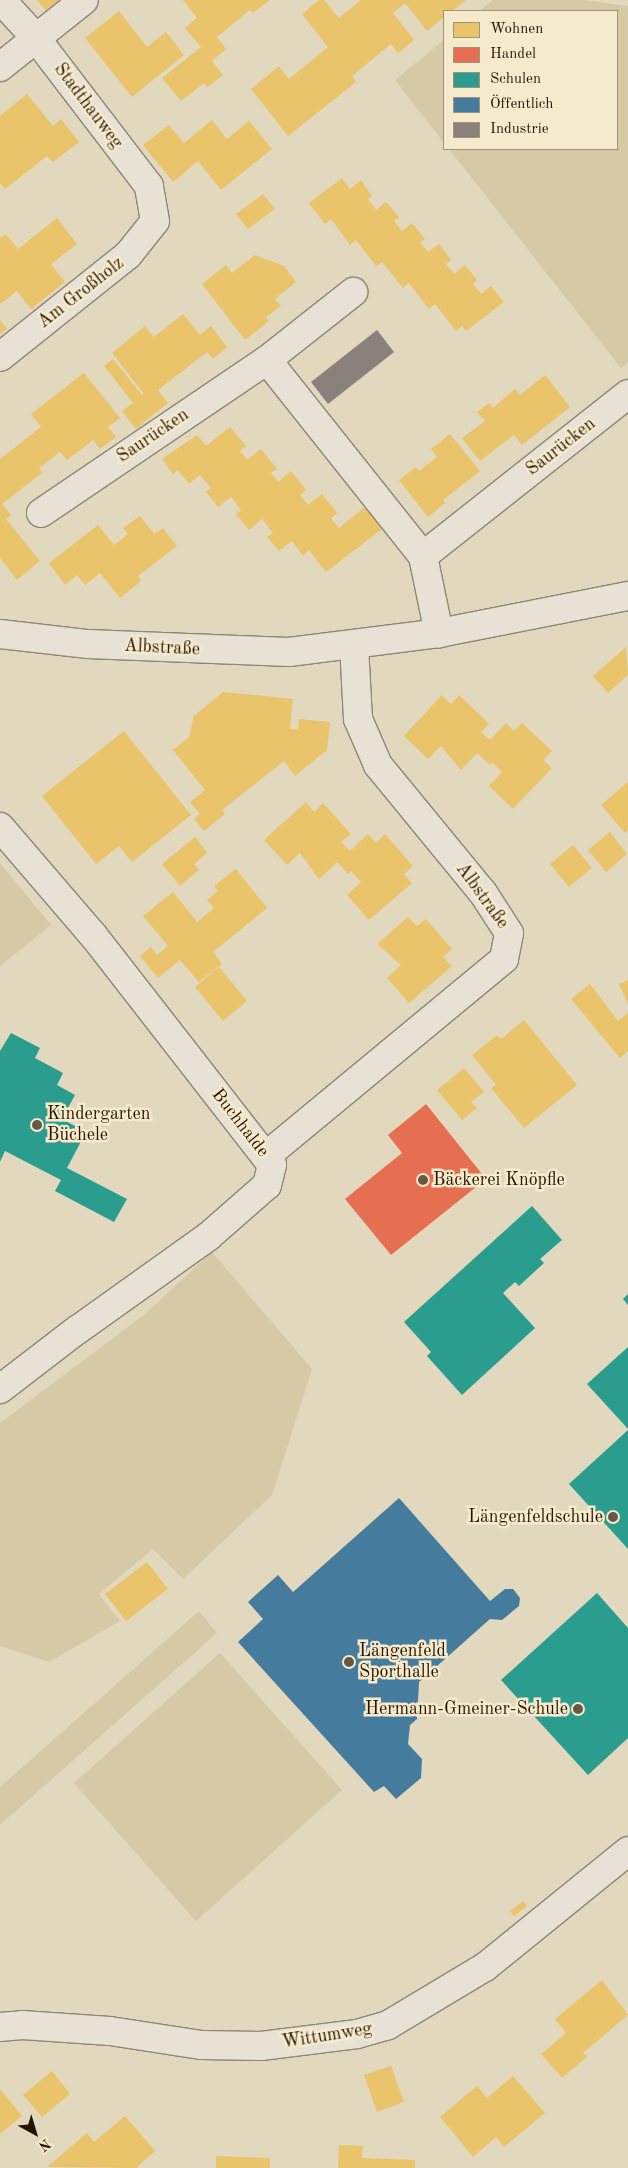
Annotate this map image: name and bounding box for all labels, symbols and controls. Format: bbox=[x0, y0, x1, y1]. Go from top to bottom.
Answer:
legend bbox=[443, 10, 618, 150]
text: Wohnen bbox=[490, 22, 543, 37]
text: Handel bbox=[490, 47, 536, 62]
street label: Stadthauweg bbox=[49, 59, 127, 153]
text: Schulen bbox=[490, 72, 541, 87]
text: Öffentlich bbox=[490, 97, 553, 112]
text: Industrie bbox=[490, 122, 549, 137]
street label: Am Großholz bbox=[34, 253, 128, 333]
street label: Saurücken bbox=[113, 404, 193, 468]
street label: Saurücken bbox=[522, 413, 600, 481]
street label: Albstraße bbox=[124, 635, 200, 661]
street label: Albstraße bbox=[451, 859, 513, 933]
street label: Buchhalde bbox=[207, 1084, 273, 1162]
place label: Kindergarten Büchele bbox=[47, 1104, 151, 1146]
marker: Kindergarten Büchele bbox=[31, 1119, 43, 1131]
place label: Bäckerei Knöpfle bbox=[433, 1169, 565, 1191]
marker: Bäckerei Knöpfle bbox=[417, 1174, 429, 1186]
place label: Längenfeldschule bbox=[468, 1506, 603, 1528]
marker: Längenfeldschule bbox=[607, 1511, 619, 1523]
place label: Längenfeld Sporthalle bbox=[359, 1641, 446, 1684]
marker: Längenfeld Sporthalle bbox=[343, 1656, 355, 1668]
place label: Hermann-Gmeiner-Schule bbox=[365, 1698, 568, 1720]
marker: Hermann-Gmeiner-Schule bbox=[572, 1703, 584, 1715]
street label: Wittumweg bbox=[280, 2018, 374, 2054]
north arrow bbox=[10, 2108, 60, 2158]
text: N bbox=[36, 2136, 53, 2153]

